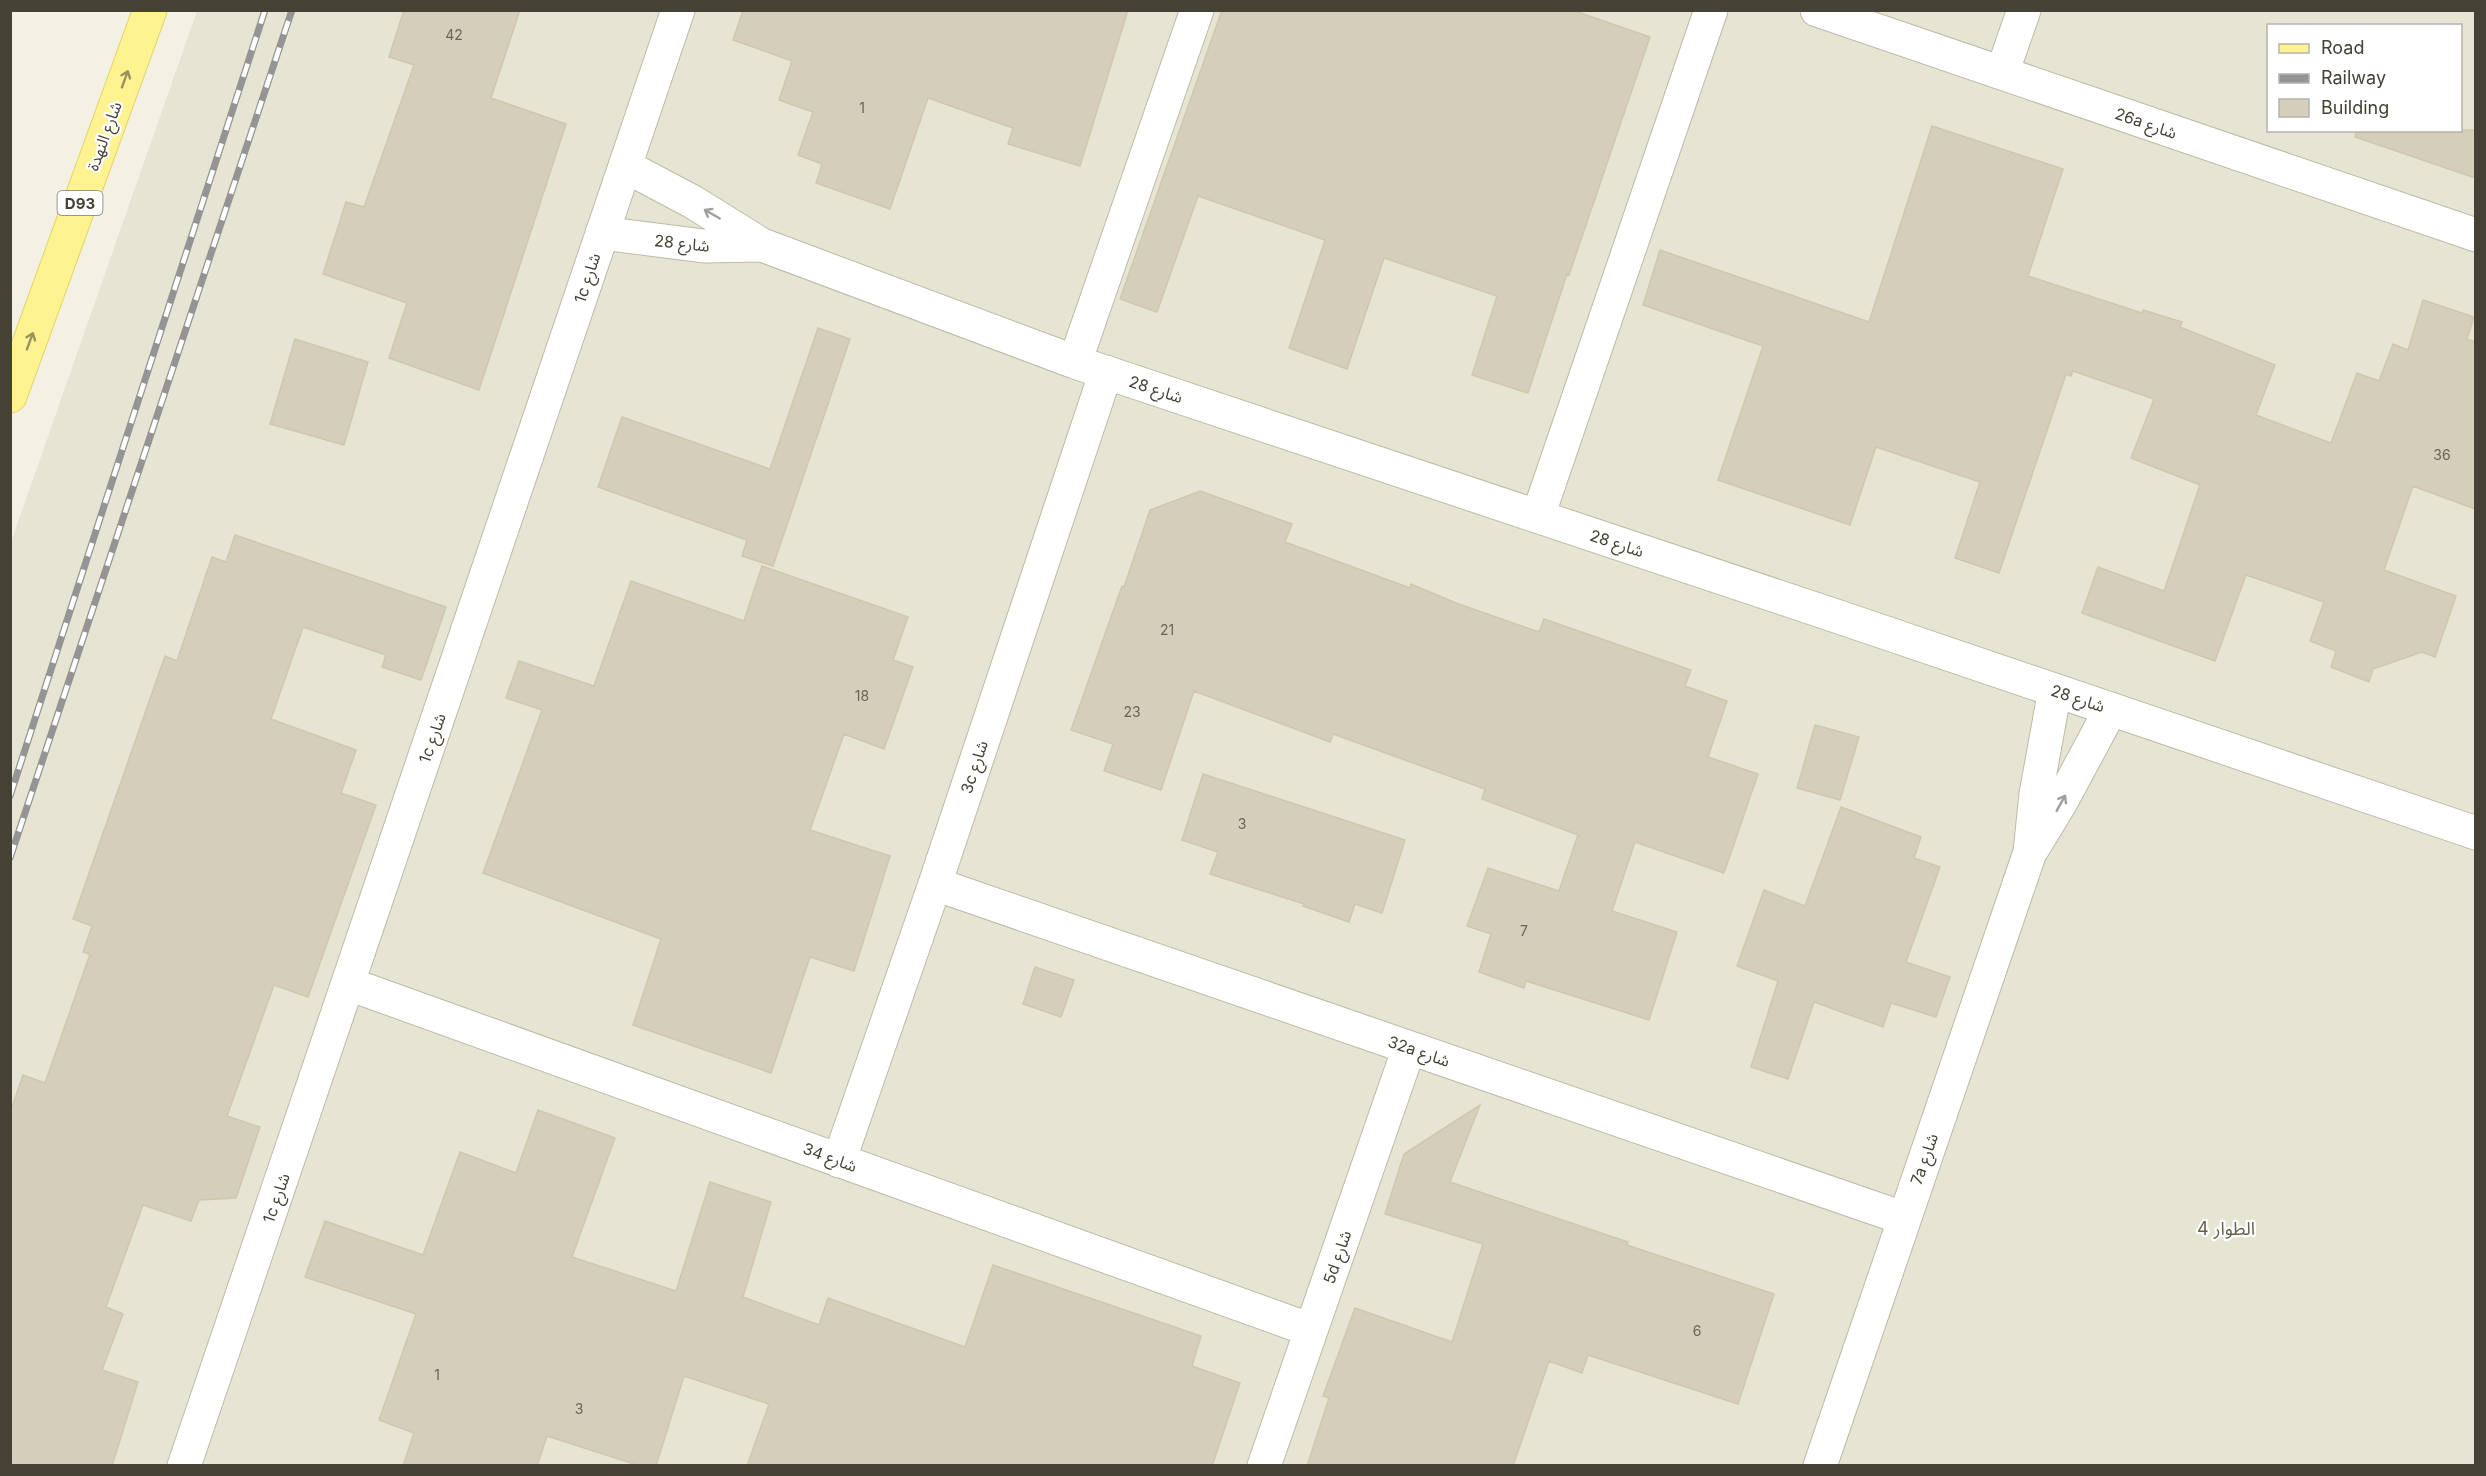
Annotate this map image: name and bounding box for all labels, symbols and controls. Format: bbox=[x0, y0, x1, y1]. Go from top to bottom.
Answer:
legend bbox=[2267, 24, 2462, 132]
house number: 42 bbox=[445, 26, 463, 43]
text: Road bbox=[2321, 37, 2364, 58]
text: Railway bbox=[2321, 67, 2386, 88]
one-way arrow bbox=[120, 70, 131, 89]
text: Building bbox=[2321, 97, 2389, 118]
street label: شارع النهدة bbox=[82, 99, 129, 174]
house number: 1 bbox=[859, 99, 865, 116]
street label: 26a شارع bbox=[2111, 103, 2180, 146]
road number: D93 bbox=[58, 191, 103, 215]
one-way arrow bbox=[704, 208, 721, 220]
street label: شارع 28 bbox=[653, 230, 711, 259]
street label: 1c شارع bbox=[570, 250, 607, 306]
one-way arrow bbox=[26, 333, 37, 351]
street label: شارع 28 bbox=[1126, 371, 1185, 410]
house number: 36 bbox=[2433, 446, 2451, 463]
street label: شارع 28 bbox=[1587, 525, 1646, 564]
house number: 21 bbox=[1160, 621, 1174, 638]
street label: شارع 28 bbox=[2048, 680, 2107, 719]
house number: 18 bbox=[855, 687, 869, 704]
house number: 23 bbox=[1123, 703, 1141, 720]
street label: 1c شارع bbox=[414, 710, 453, 767]
street label: 3c شارع bbox=[956, 738, 995, 797]
one-way arrow bbox=[2056, 794, 2067, 812]
house number: 3 bbox=[1238, 815, 1246, 832]
house number: 7 bbox=[1520, 922, 1528, 939]
street label: 32a شارع bbox=[1384, 1031, 1453, 1074]
street label: 7a شارع bbox=[1906, 1131, 1945, 1188]
street label: شارع 34 bbox=[799, 1138, 860, 1179]
street label: 1c شارع bbox=[258, 1170, 297, 1227]
district label: الطوار 4 bbox=[2197, 1218, 2255, 1240]
street label: 5d شارع bbox=[1319, 1228, 1358, 1287]
house number: 6 bbox=[1693, 1322, 1701, 1339]
house number: 1 bbox=[434, 1366, 440, 1383]
house number: 3 bbox=[575, 1400, 583, 1417]

